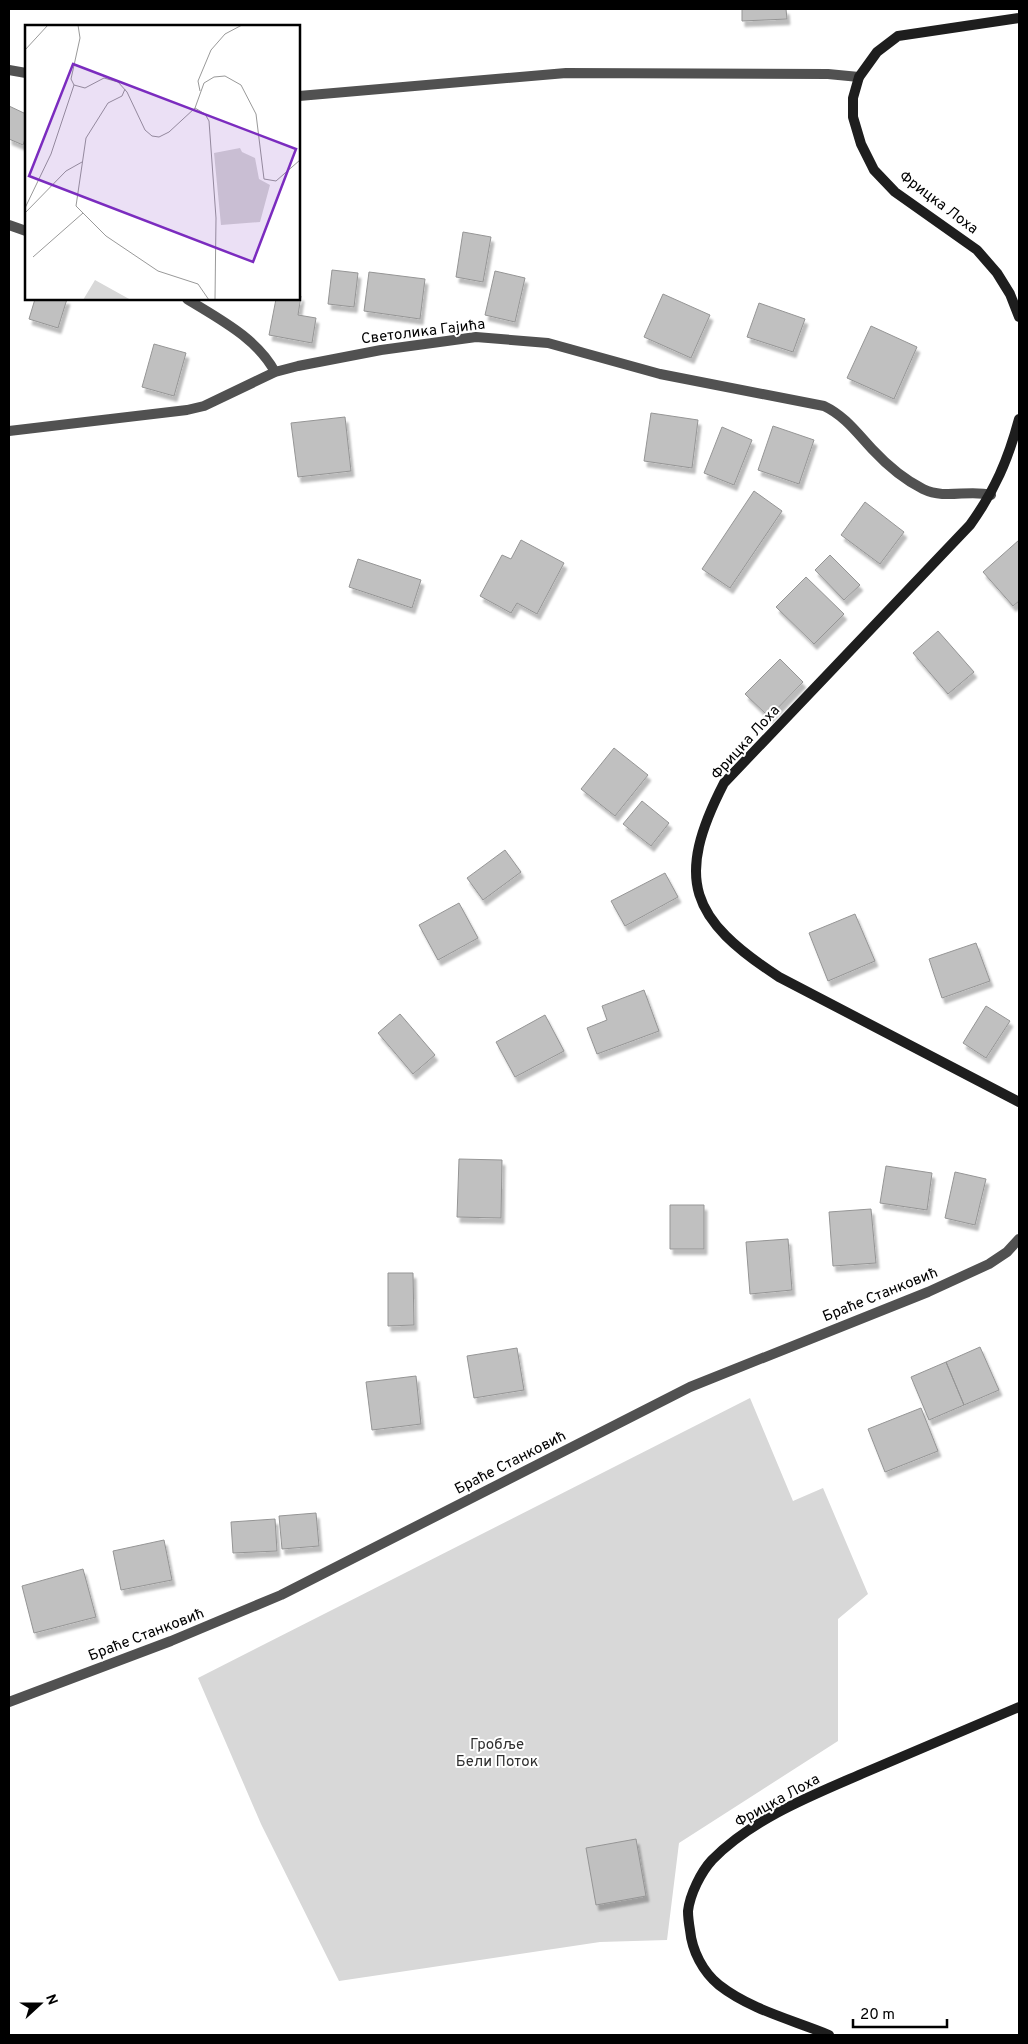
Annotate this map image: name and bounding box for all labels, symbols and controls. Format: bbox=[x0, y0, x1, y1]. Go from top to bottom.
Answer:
inset map bbox=[25, 25, 300, 300]
street label: Фрицка Лоха bbox=[895, 167, 981, 239]
street label: Светолика Гајића bbox=[360, 315, 486, 350]
street label: Фрицка Лоха bbox=[708, 702, 785, 784]
street label: Браће Станковић bbox=[820, 1264, 941, 1327]
street label: Браће Станковић bbox=[452, 1427, 570, 1500]
street label: Браће Станковић bbox=[86, 1605, 207, 1666]
park label: Гробље Бели Поток bbox=[456, 1736, 538, 1772]
street label: Фрицка Лоха bbox=[732, 1770, 823, 1832]
north arrow bbox=[15, 1979, 65, 2029]
text: N bbox=[41, 1992, 60, 2008]
scale bar bbox=[853, 1996, 947, 2028]
text: 20 m bbox=[860, 2006, 895, 2025]

